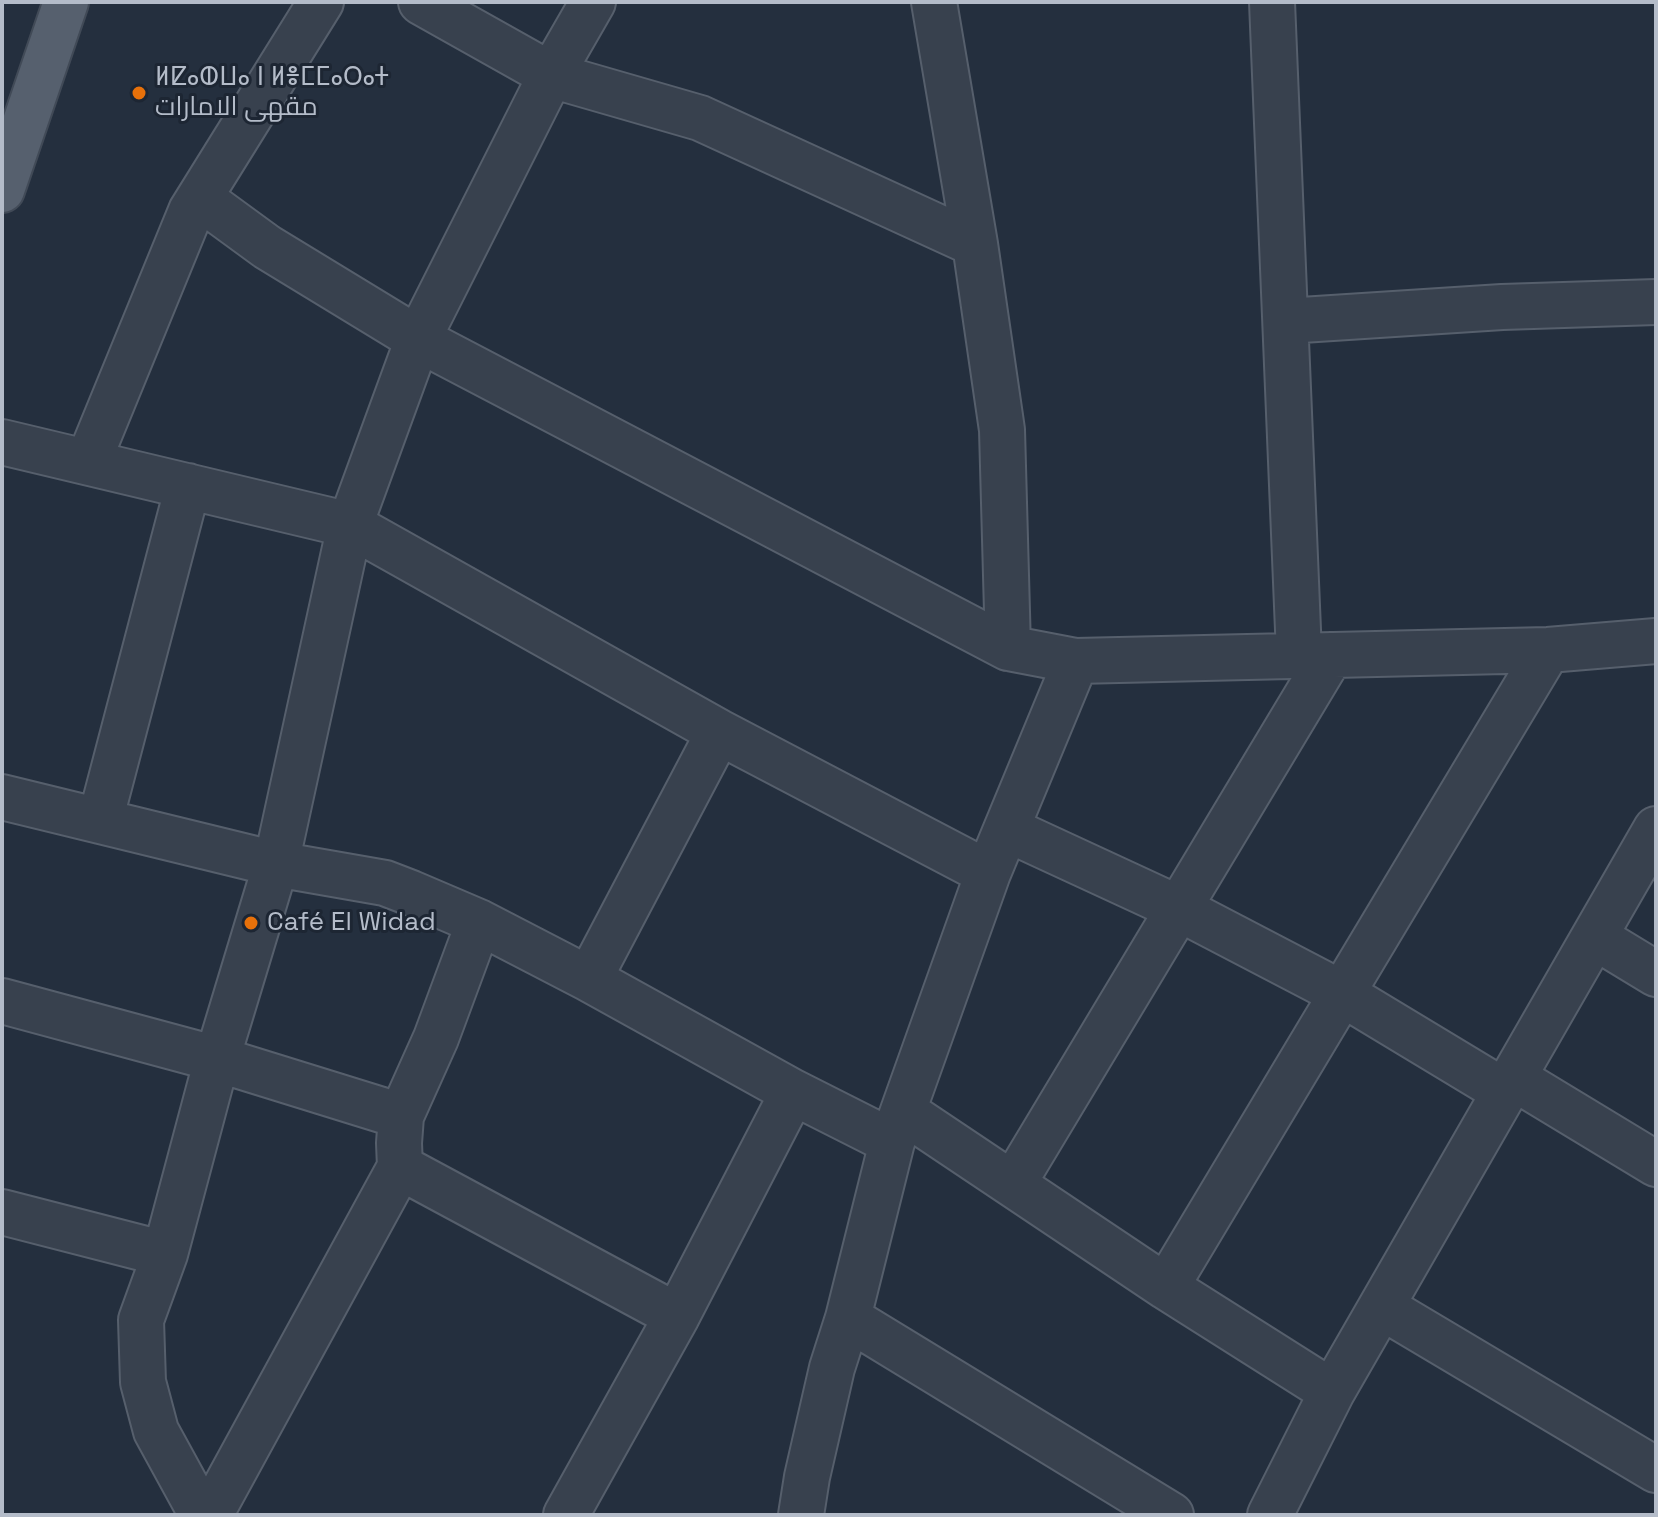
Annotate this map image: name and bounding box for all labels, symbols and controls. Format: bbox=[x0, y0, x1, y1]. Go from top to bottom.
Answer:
place label: ⵍⵇⴰⵀⵡⴰ ⵏ ⵍⴻⵎⵎⴰⵔⴰⵜ مقهى الامارات bbox=[155, 62, 389, 124]
marker: ⵍⵇⴰⵀⵡⴰ ⵏ ⵍⴻⵎⵎⴰⵔⴰⵜ مقهى الامارات bbox=[130, 84, 148, 102]
place label: Café El Widad bbox=[267, 907, 436, 939]
marker: Café El Widad bbox=[242, 914, 260, 932]

